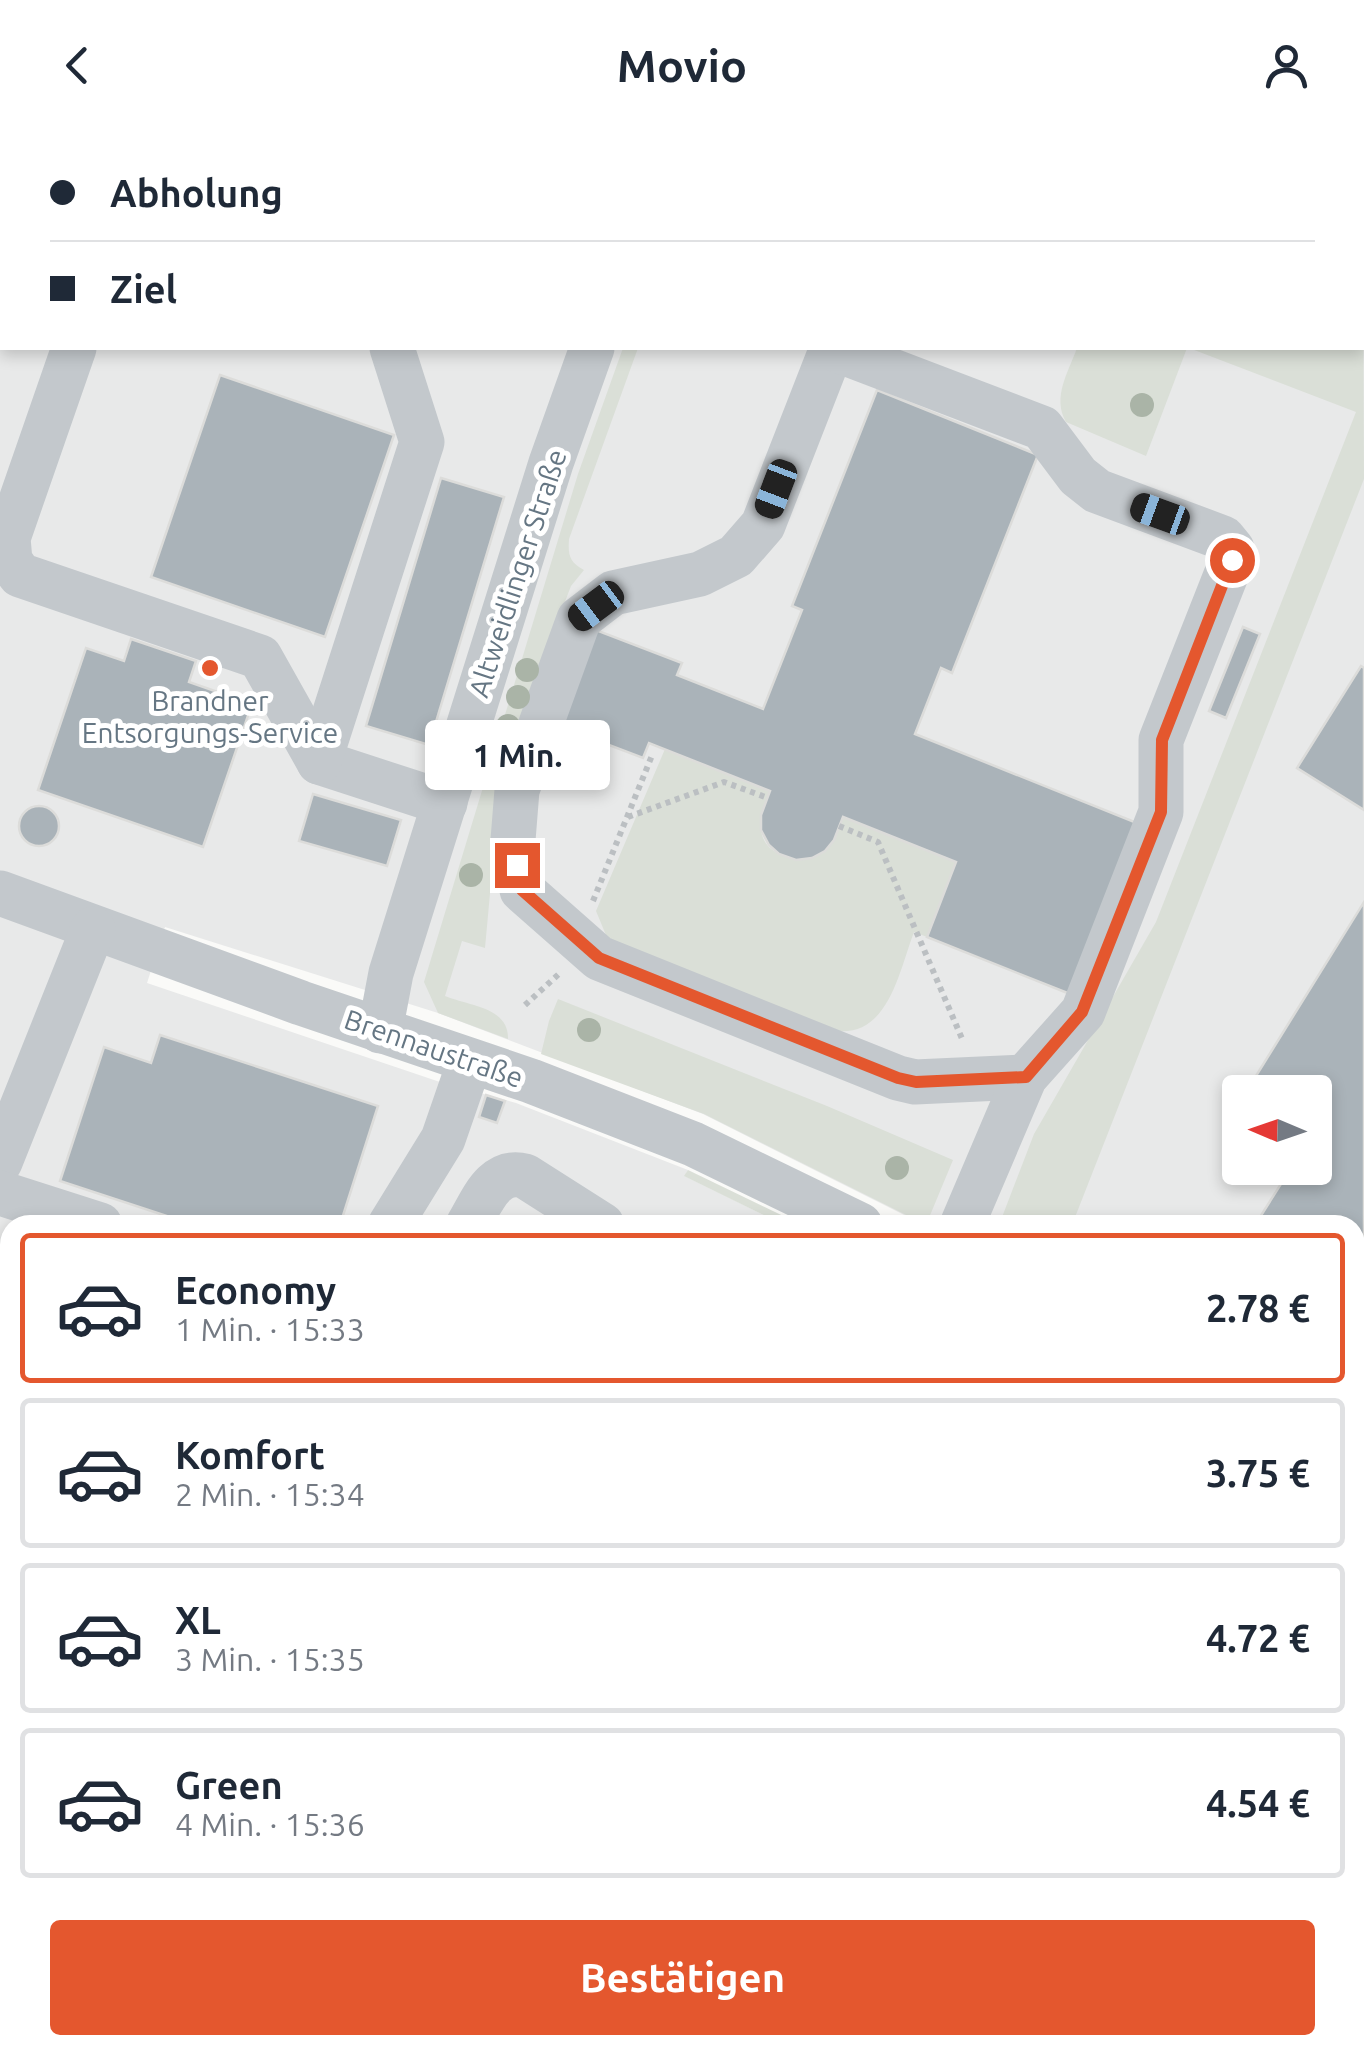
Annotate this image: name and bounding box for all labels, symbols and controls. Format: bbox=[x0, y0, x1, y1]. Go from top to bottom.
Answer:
icon: back bbox=[50, 38, 105, 93]
icon: person bbox=[1259, 38, 1314, 93]
text: Movio bbox=[617, 40, 747, 91]
text: Abholung bbox=[110, 172, 283, 214]
text: Ziel bbox=[110, 268, 177, 310]
street label: Altweidlinger Straße bbox=[462, 445, 572, 701]
car bbox=[751, 456, 801, 522]
car bbox=[1127, 490, 1193, 538]
route start bbox=[1210, 538, 1255, 583]
car bbox=[563, 576, 629, 636]
marker: Brandner Entsorgungs-Service bbox=[199, 657, 221, 679]
place label: Brandner Entsorgungs-Service bbox=[82, 685, 338, 748]
callout: 1 Min. bbox=[424, 720, 610, 790]
text: 1 Min. bbox=[473, 737, 562, 773]
route end bbox=[495, 843, 540, 888]
street label: Brennaustraße bbox=[341, 1003, 527, 1093]
north arrow bbox=[1222, 1075, 1332, 1185]
map controls bbox=[1222, 1075, 1332, 1185]
icon: car bbox=[55, 1263, 145, 1353]
text: Economy bbox=[175, 1269, 336, 1311]
text: 2.78 € bbox=[1206, 1287, 1310, 1329]
text: 1 Min. · 15:33 bbox=[175, 1311, 365, 1347]
icon: car bbox=[55, 1428, 145, 1518]
text: Komfort bbox=[175, 1434, 325, 1476]
text: 3.75 € bbox=[1206, 1452, 1310, 1494]
text: 2 Min. · 15:34 bbox=[175, 1476, 365, 1512]
icon: car bbox=[55, 1593, 145, 1683]
text: XL bbox=[175, 1599, 221, 1641]
text: 4.72 € bbox=[1206, 1617, 1310, 1659]
text: 3 Min. · 15:35 bbox=[175, 1641, 365, 1677]
icon: car bbox=[55, 1758, 145, 1848]
text: Green bbox=[175, 1764, 283, 1806]
text: 4.54 € bbox=[1206, 1782, 1310, 1824]
text: 4 Min. · 15:36 bbox=[175, 1806, 365, 1842]
button: Bestätigen bbox=[50, 1920, 1315, 2035]

